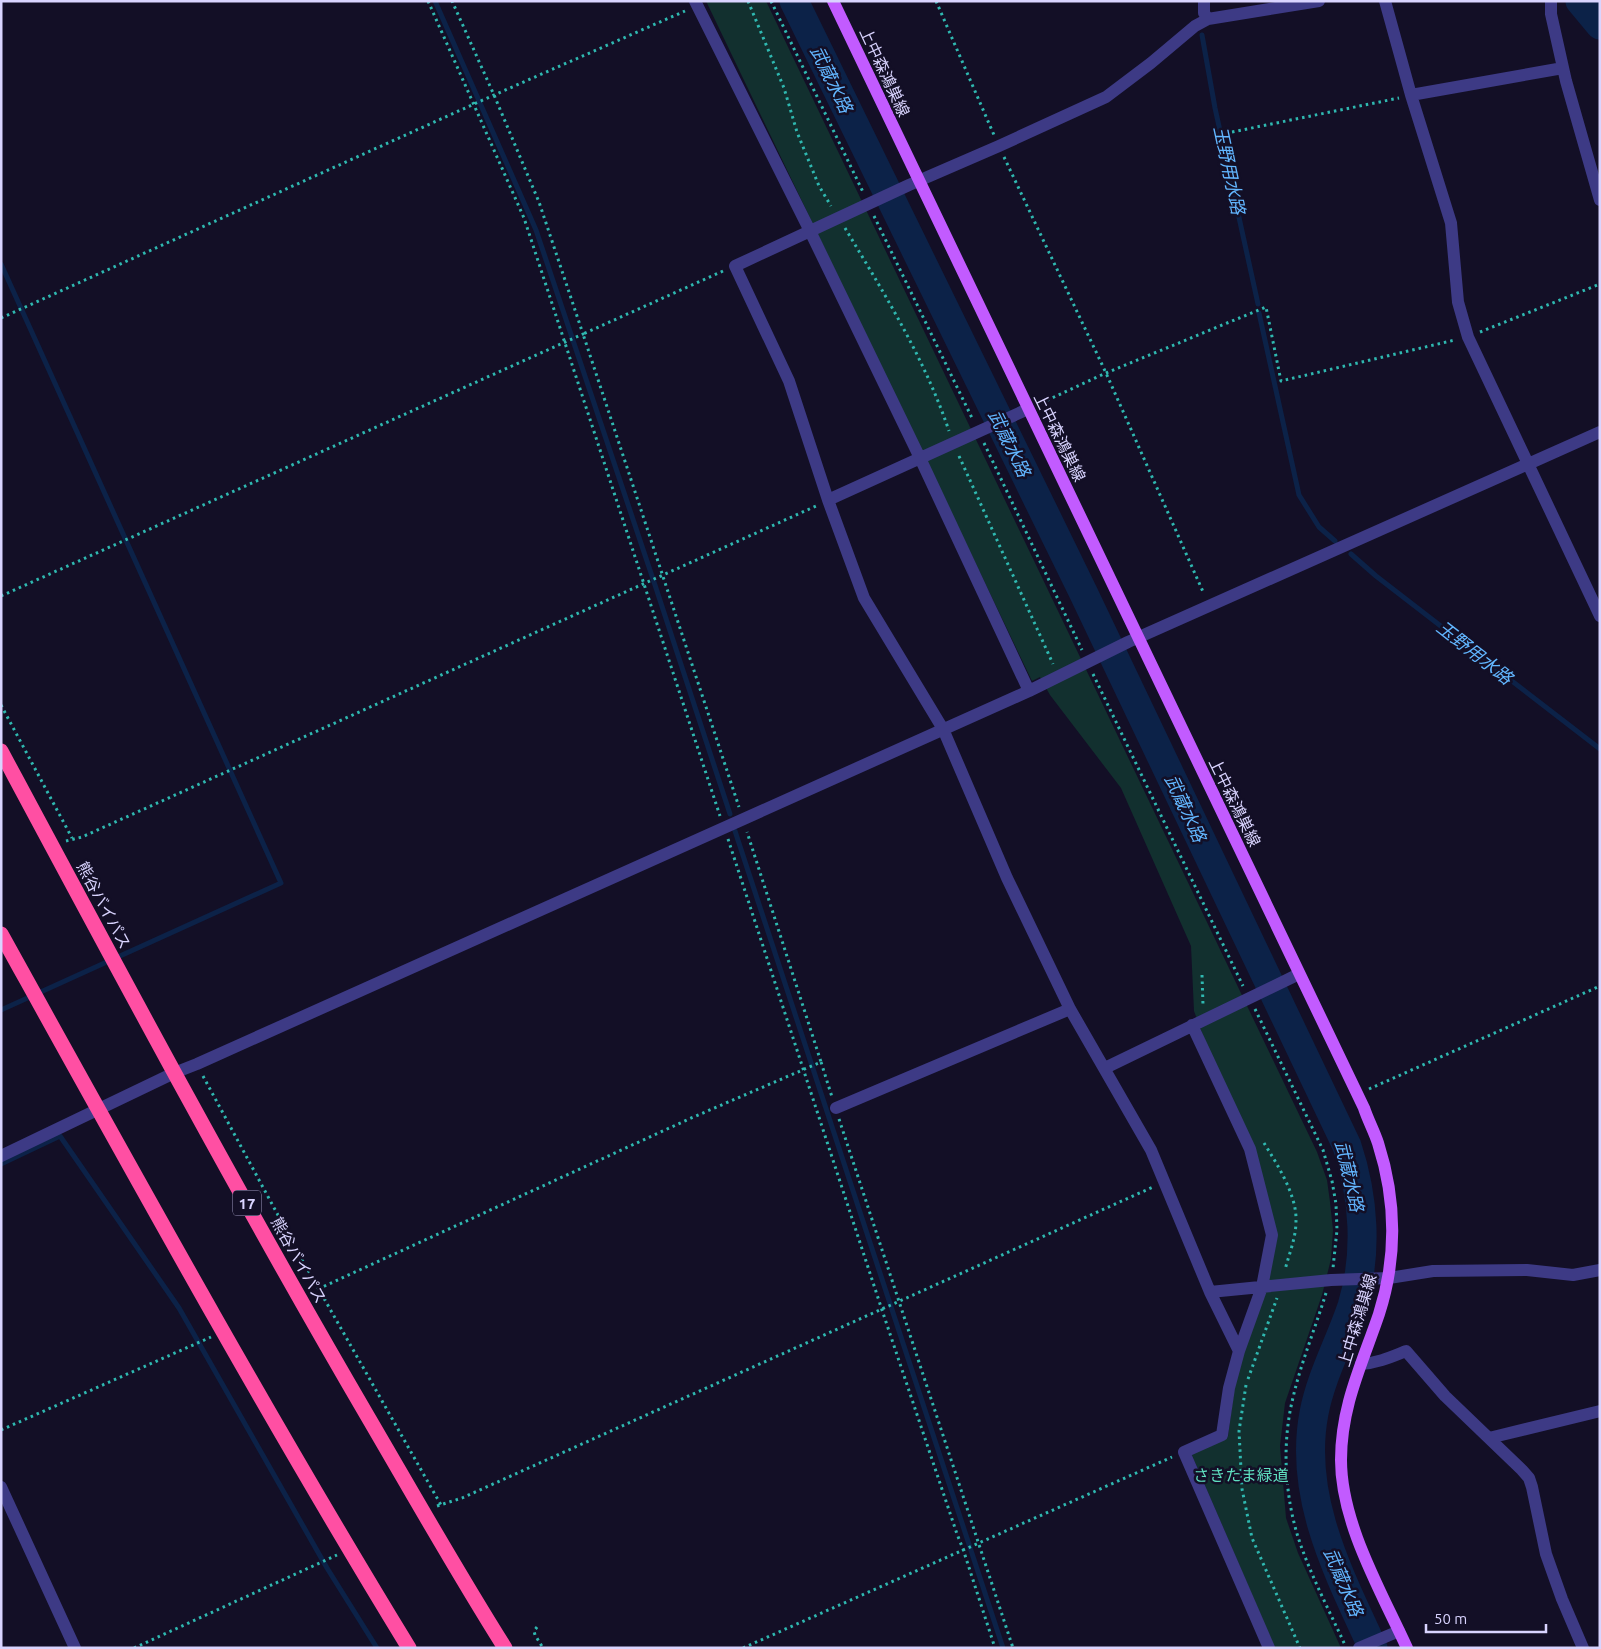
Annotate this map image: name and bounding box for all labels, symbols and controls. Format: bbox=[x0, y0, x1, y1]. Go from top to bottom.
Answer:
street label: 上中森鴻巣線 bbox=[857, 25, 913, 119]
water label: 武蔵水路 bbox=[807, 42, 858, 118]
water label: 玉野用水路 bbox=[1211, 124, 1250, 218]
street label: 上中森鴻巣線 bbox=[1031, 390, 1089, 484]
water label: 武蔵水路 bbox=[985, 406, 1036, 482]
water label: 玉野用水路 bbox=[1433, 616, 1518, 689]
street label: 上中森鴻巣線 bbox=[1206, 755, 1264, 849]
water label: 武蔵水路 bbox=[1162, 771, 1211, 847]
street label: 熊谷バイパス bbox=[74, 859, 134, 951]
water label: 武蔵水路 bbox=[1332, 1139, 1368, 1215]
road number: 17 bbox=[233, 1190, 261, 1216]
street label: 熊谷バイパス bbox=[268, 1214, 330, 1306]
street label: 上中森鴻巣線 bbox=[1334, 1271, 1380, 1369]
park label: さきたま緑道 bbox=[1193, 1466, 1289, 1484]
water label: 武蔵水路 bbox=[1321, 1545, 1368, 1621]
scale bar bbox=[1426, 1602, 1546, 1634]
text: 50 m bbox=[1434, 1610, 1467, 1627]

